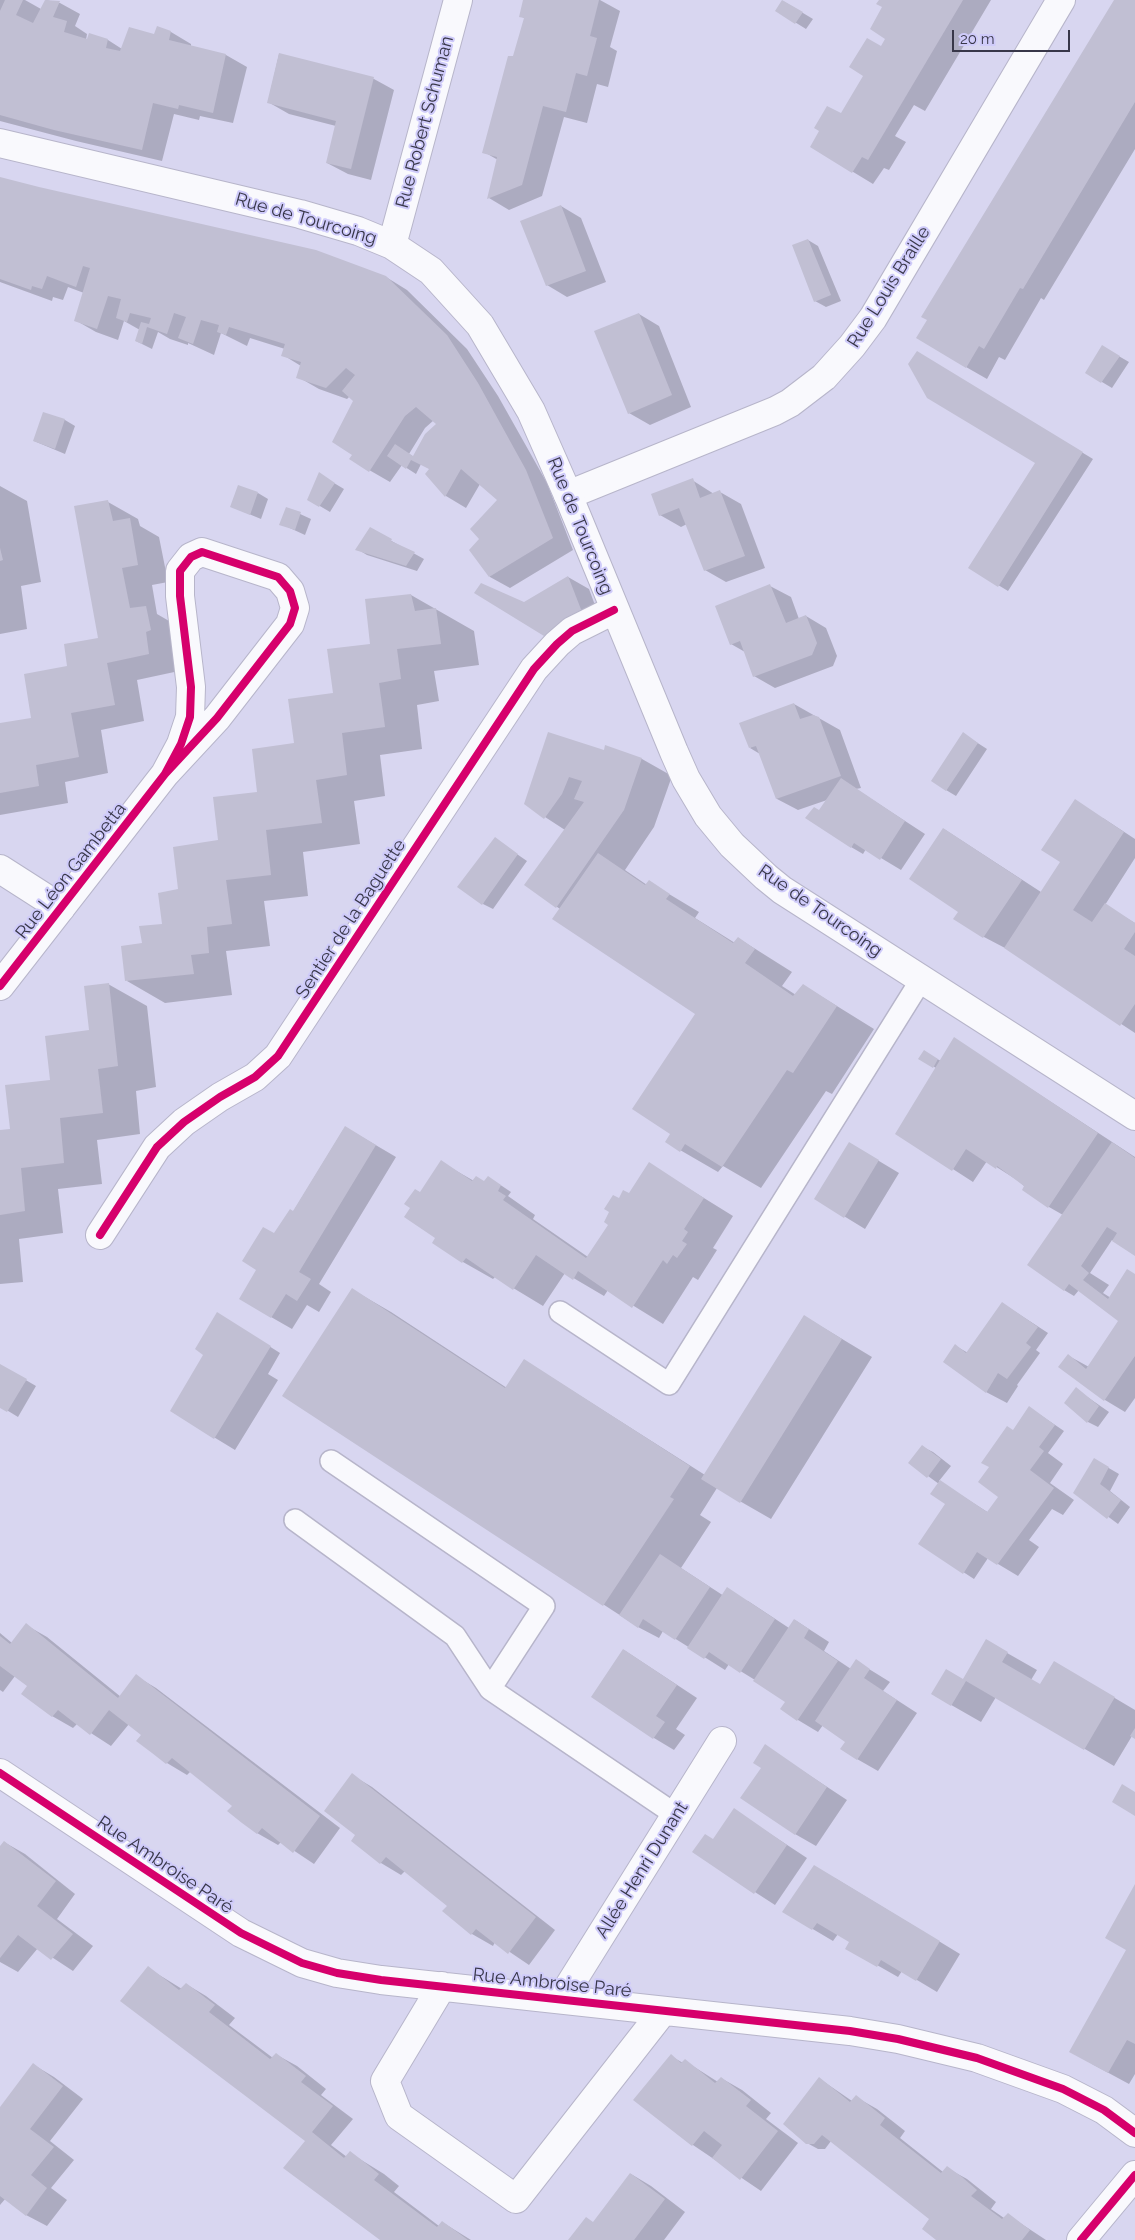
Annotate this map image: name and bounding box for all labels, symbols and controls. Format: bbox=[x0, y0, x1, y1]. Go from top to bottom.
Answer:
scale bar bbox=[955, 20, 1072, 52]
text: 20 m bbox=[960, 30, 995, 48]
street label: Rue Robert Schuman bbox=[392, 34, 458, 210]
street label: Rue de Tourcoing bbox=[233, 188, 379, 250]
street label: Rue Louis Braille bbox=[843, 222, 935, 352]
street label: Rue de Tourcoing bbox=[543, 454, 617, 598]
street label: Rue Léon Gambetta bbox=[11, 799, 131, 943]
street label: Sentier de la Baguette bbox=[291, 835, 411, 1003]
street label: Rue de Tourcoing bbox=[754, 860, 886, 962]
street label: Allée Henri Dunant bbox=[591, 1798, 693, 1942]
street label: Rue Ambroise Paré bbox=[93, 1812, 237, 1918]
street label: Rue Ambroise Paré bbox=[472, 1964, 632, 2002]

